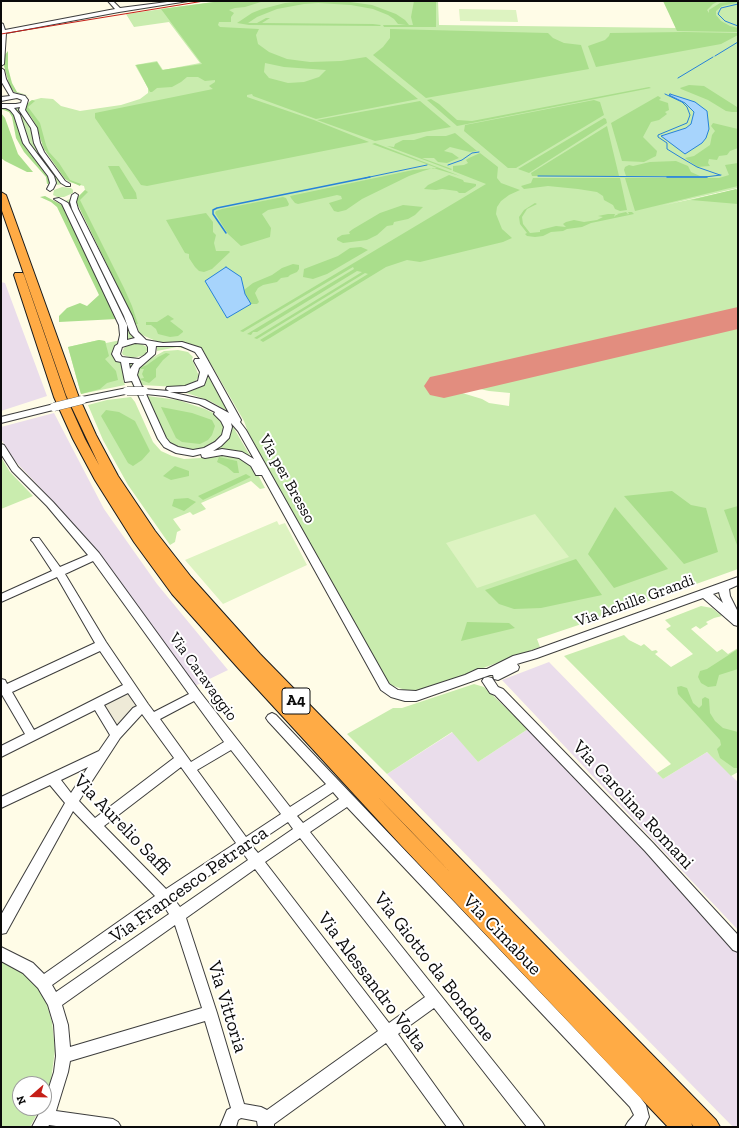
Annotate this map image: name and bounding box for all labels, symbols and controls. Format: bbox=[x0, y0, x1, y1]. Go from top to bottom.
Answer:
street label: Via per Bresso bbox=[255, 431, 319, 527]
street label: Via Achille Grandi bbox=[573, 571, 697, 631]
street label: Via Caravaggio bbox=[165, 629, 241, 725]
road number: A4 bbox=[282, 688, 310, 714]
street label: Via Carolina Romani bbox=[567, 736, 699, 874]
street label: Via Aurelio Saffi bbox=[68, 770, 176, 880]
street label: Via Francesco Petrarca bbox=[106, 822, 272, 948]
street label: Via Giotto da Bondone bbox=[369, 888, 499, 1046]
street label: Via Cimabue bbox=[458, 890, 546, 980]
street label: Via Alessandro Volta bbox=[312, 908, 432, 1056]
street label: Via Vittoria bbox=[202, 959, 252, 1055]
north arrow bbox=[12, 1076, 52, 1116]
text: N bbox=[14, 1094, 29, 1106]

